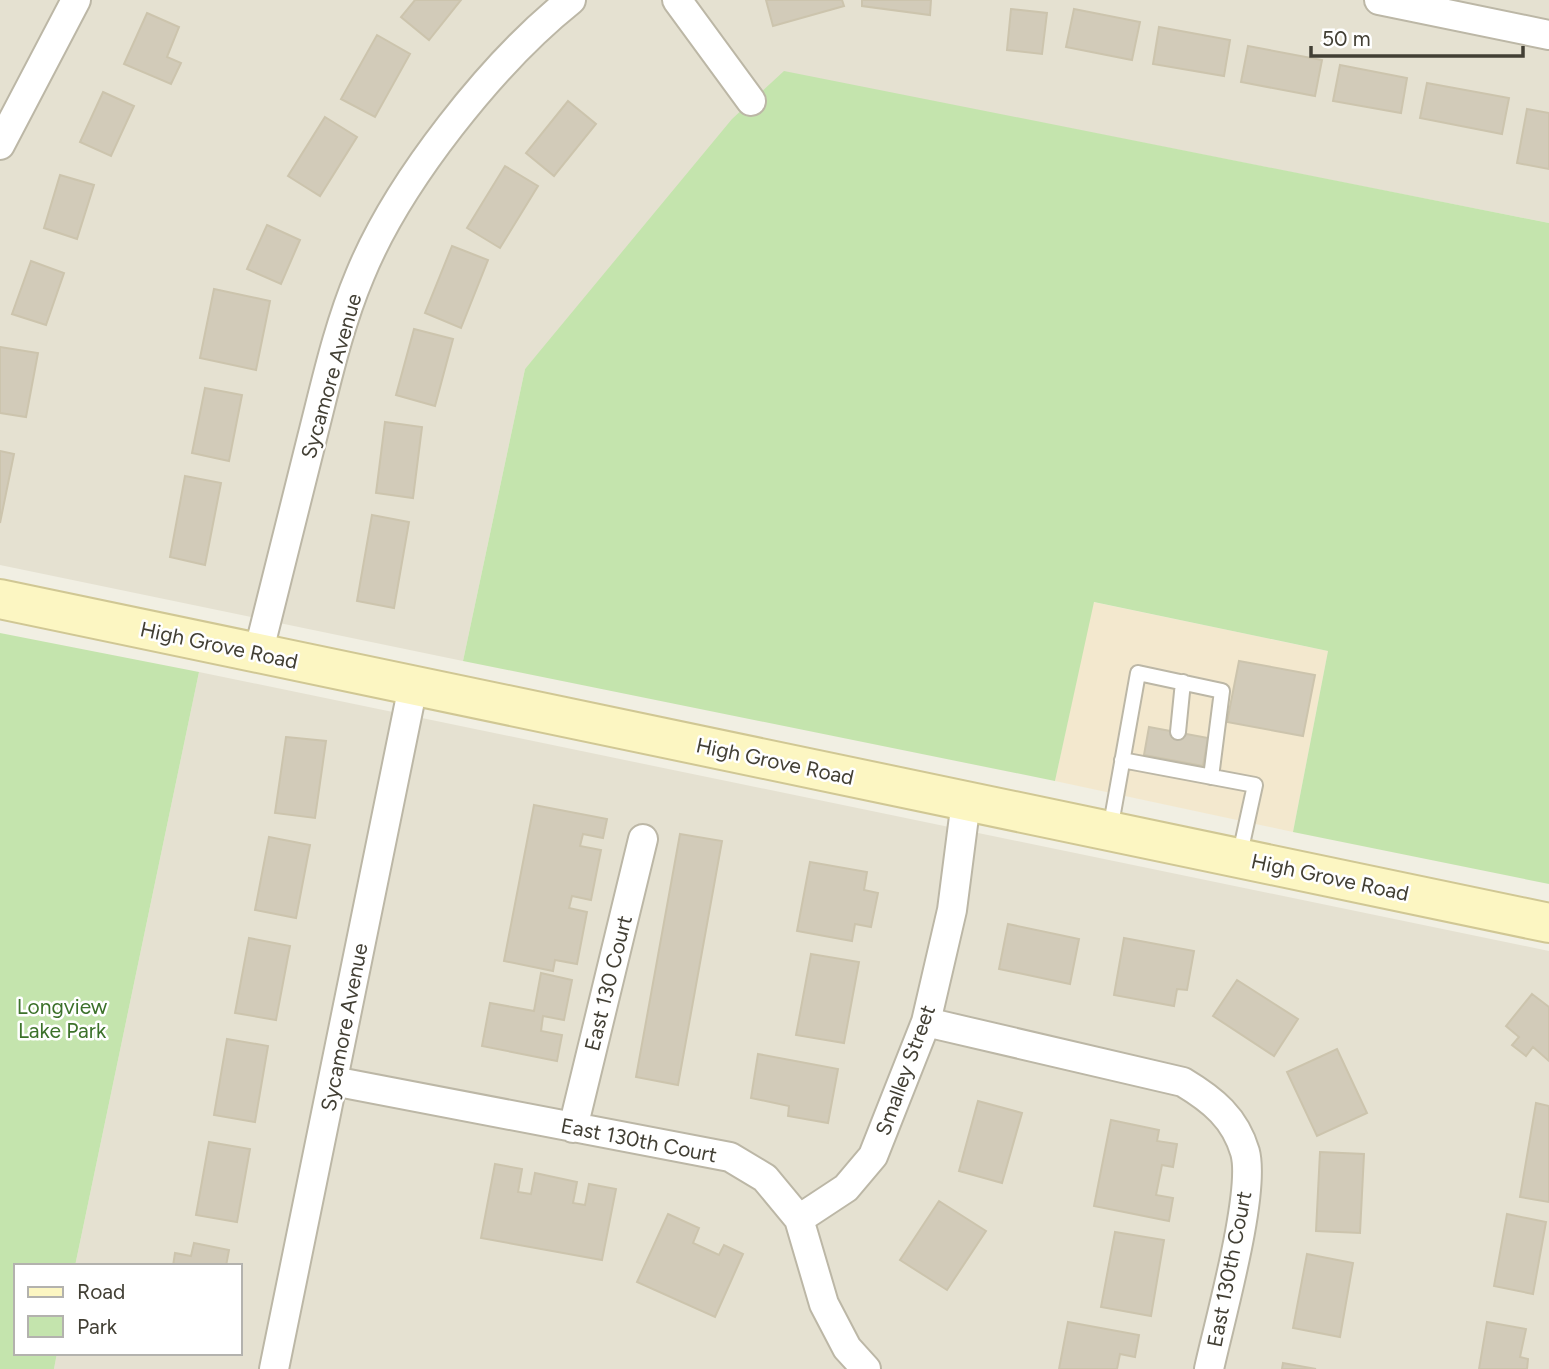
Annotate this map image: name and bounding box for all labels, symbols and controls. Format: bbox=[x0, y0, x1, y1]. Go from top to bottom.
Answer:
scale bar bbox=[1311, 14, 1523, 58]
text: 50 m bbox=[1322, 26, 1371, 51]
street label: Sycamore Avenue bbox=[295, 291, 367, 461]
street label: High Grove Road bbox=[138, 616, 300, 674]
street label: High Grove Road bbox=[694, 732, 856, 790]
street label: High Grove Road bbox=[1249, 848, 1411, 906]
street label: East 130 Court bbox=[579, 913, 637, 1053]
street label: Sycamore Avenue bbox=[315, 941, 373, 1113]
park label: Longview Lake Park bbox=[17, 994, 108, 1043]
street label: Smalley Street bbox=[870, 1001, 940, 1139]
street label: East 130th Court bbox=[559, 1113, 719, 1167]
street label: East 130th Court bbox=[1202, 1189, 1256, 1349]
legend bbox=[14, 1264, 242, 1355]
text: Road bbox=[77, 1279, 125, 1304]
text: Park bbox=[77, 1314, 118, 1339]

